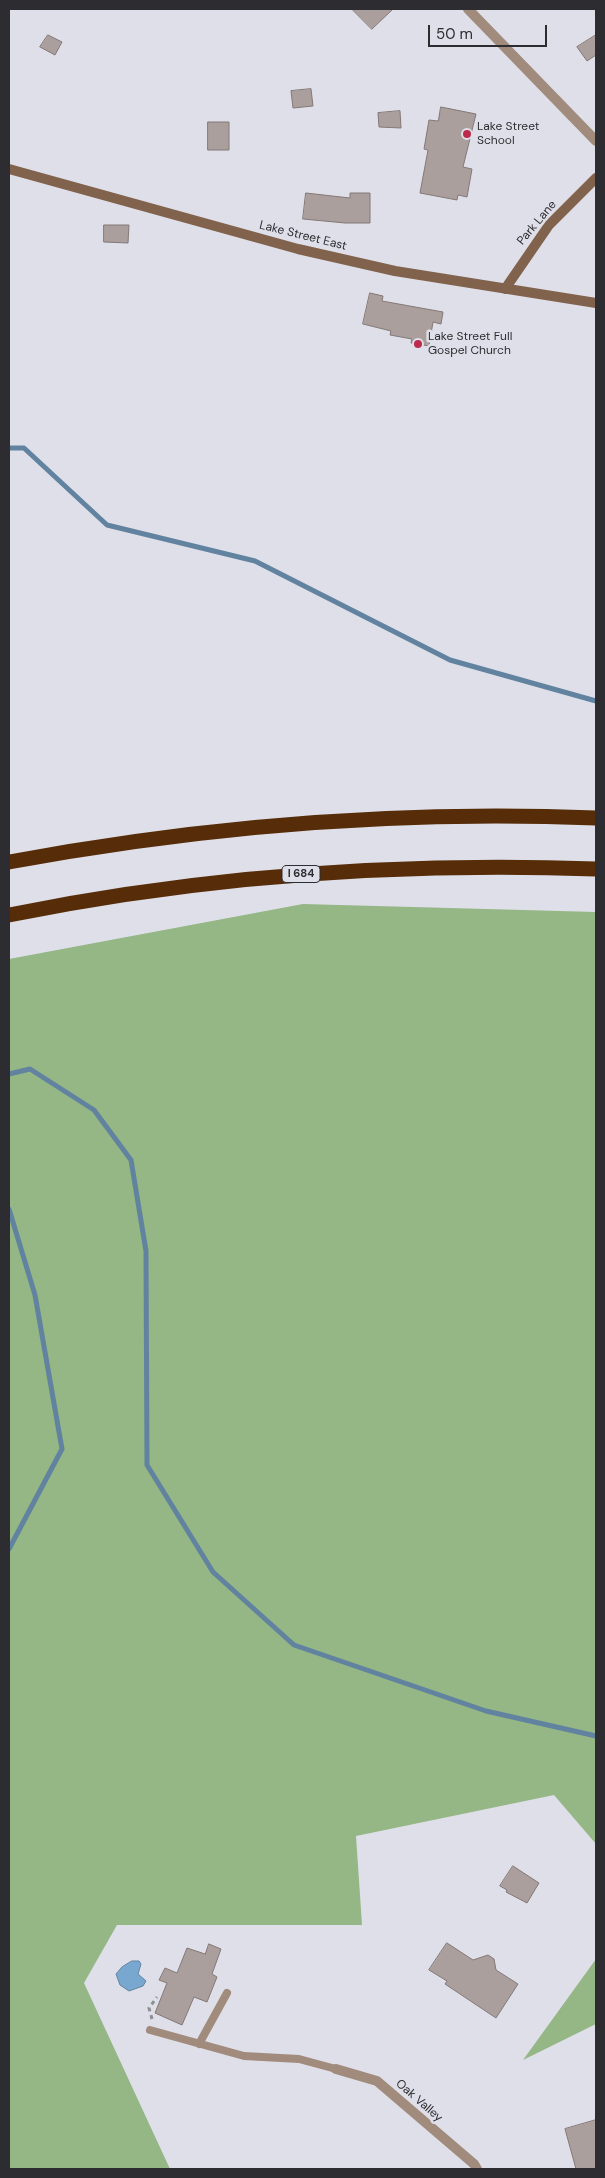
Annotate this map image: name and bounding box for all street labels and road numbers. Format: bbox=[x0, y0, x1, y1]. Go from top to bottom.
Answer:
street label: Park Lane bbox=[514, 198, 560, 248]
street label: Lake Street East bbox=[258, 218, 348, 254]
road number: I 684 bbox=[282, 866, 320, 882]
street label: Oak Valley bbox=[393, 2077, 445, 2125]

